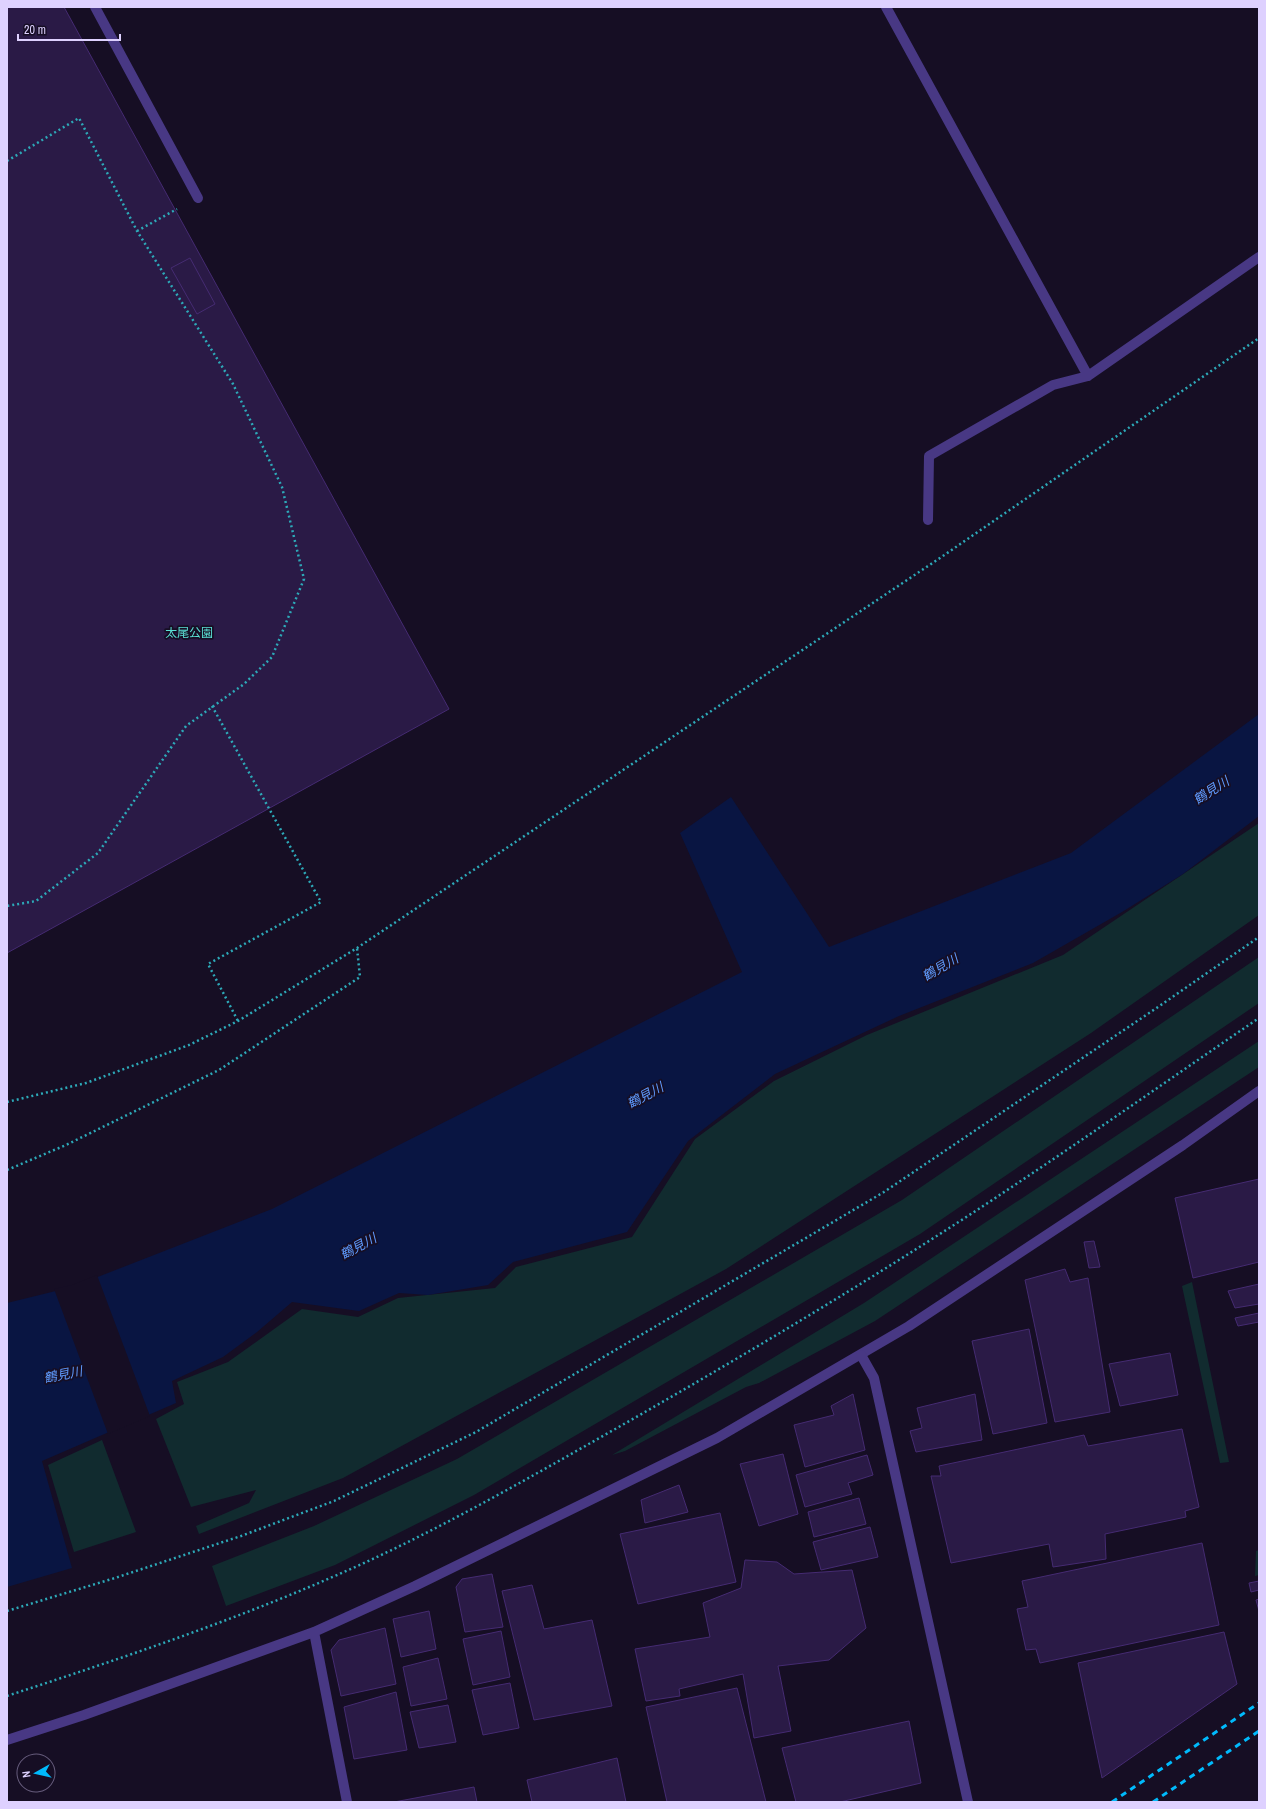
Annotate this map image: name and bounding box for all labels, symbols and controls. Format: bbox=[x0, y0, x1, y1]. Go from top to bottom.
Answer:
scale bar bbox=[18, 16, 120, 42]
text: 20 m bbox=[24, 22, 46, 38]
park label: 太尾公園 bbox=[165, 625, 213, 641]
water label: 鶴見川 bbox=[1190, 772, 1234, 808]
water label: 鶴見川 bbox=[919, 949, 963, 985]
water label: 鶴見川 bbox=[624, 1078, 668, 1112]
water label: 鶴見川 bbox=[337, 1229, 381, 1263]
water label: 鶴見川 bbox=[42, 1362, 86, 1387]
north arrow bbox=[16, 1753, 56, 1793]
text: N bbox=[19, 1770, 33, 1779]

